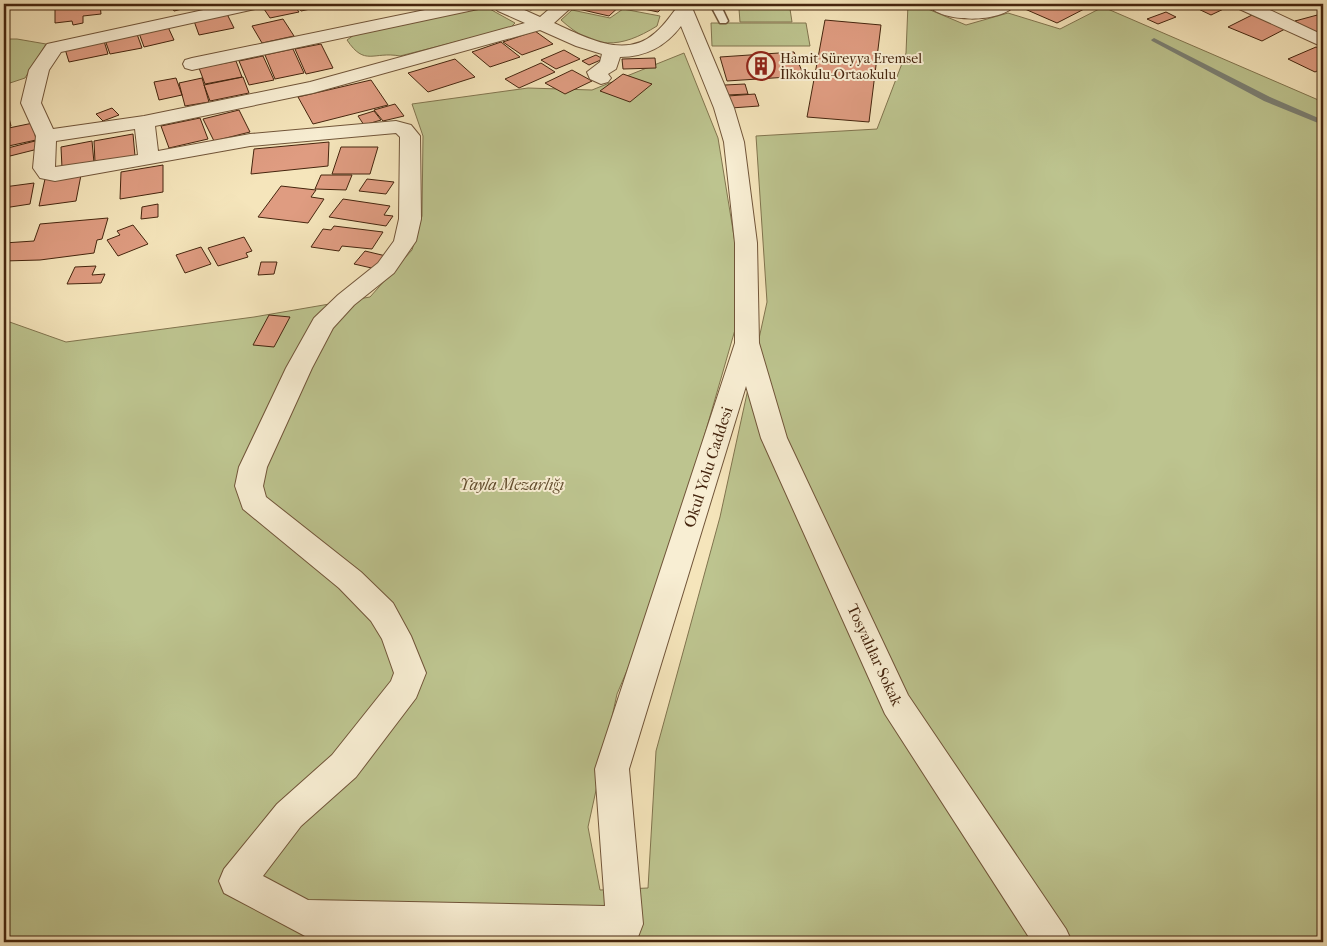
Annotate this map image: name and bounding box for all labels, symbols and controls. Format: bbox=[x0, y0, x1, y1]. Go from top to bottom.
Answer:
place label: Hamit Süreyya Eremsel İlkokulu-Ortaokulu bbox=[780, 50, 922, 83]
building icon: Hamit Süreyya Eremsel İlkokulu-Ortaokulu bbox=[746, 51, 776, 81]
street label: Okul Yolu Caddesi bbox=[679, 404, 737, 530]
park label: Yayla Mezarlığı bbox=[460, 475, 564, 494]
street label: Tosyalılar Sokak bbox=[843, 601, 907, 710]

